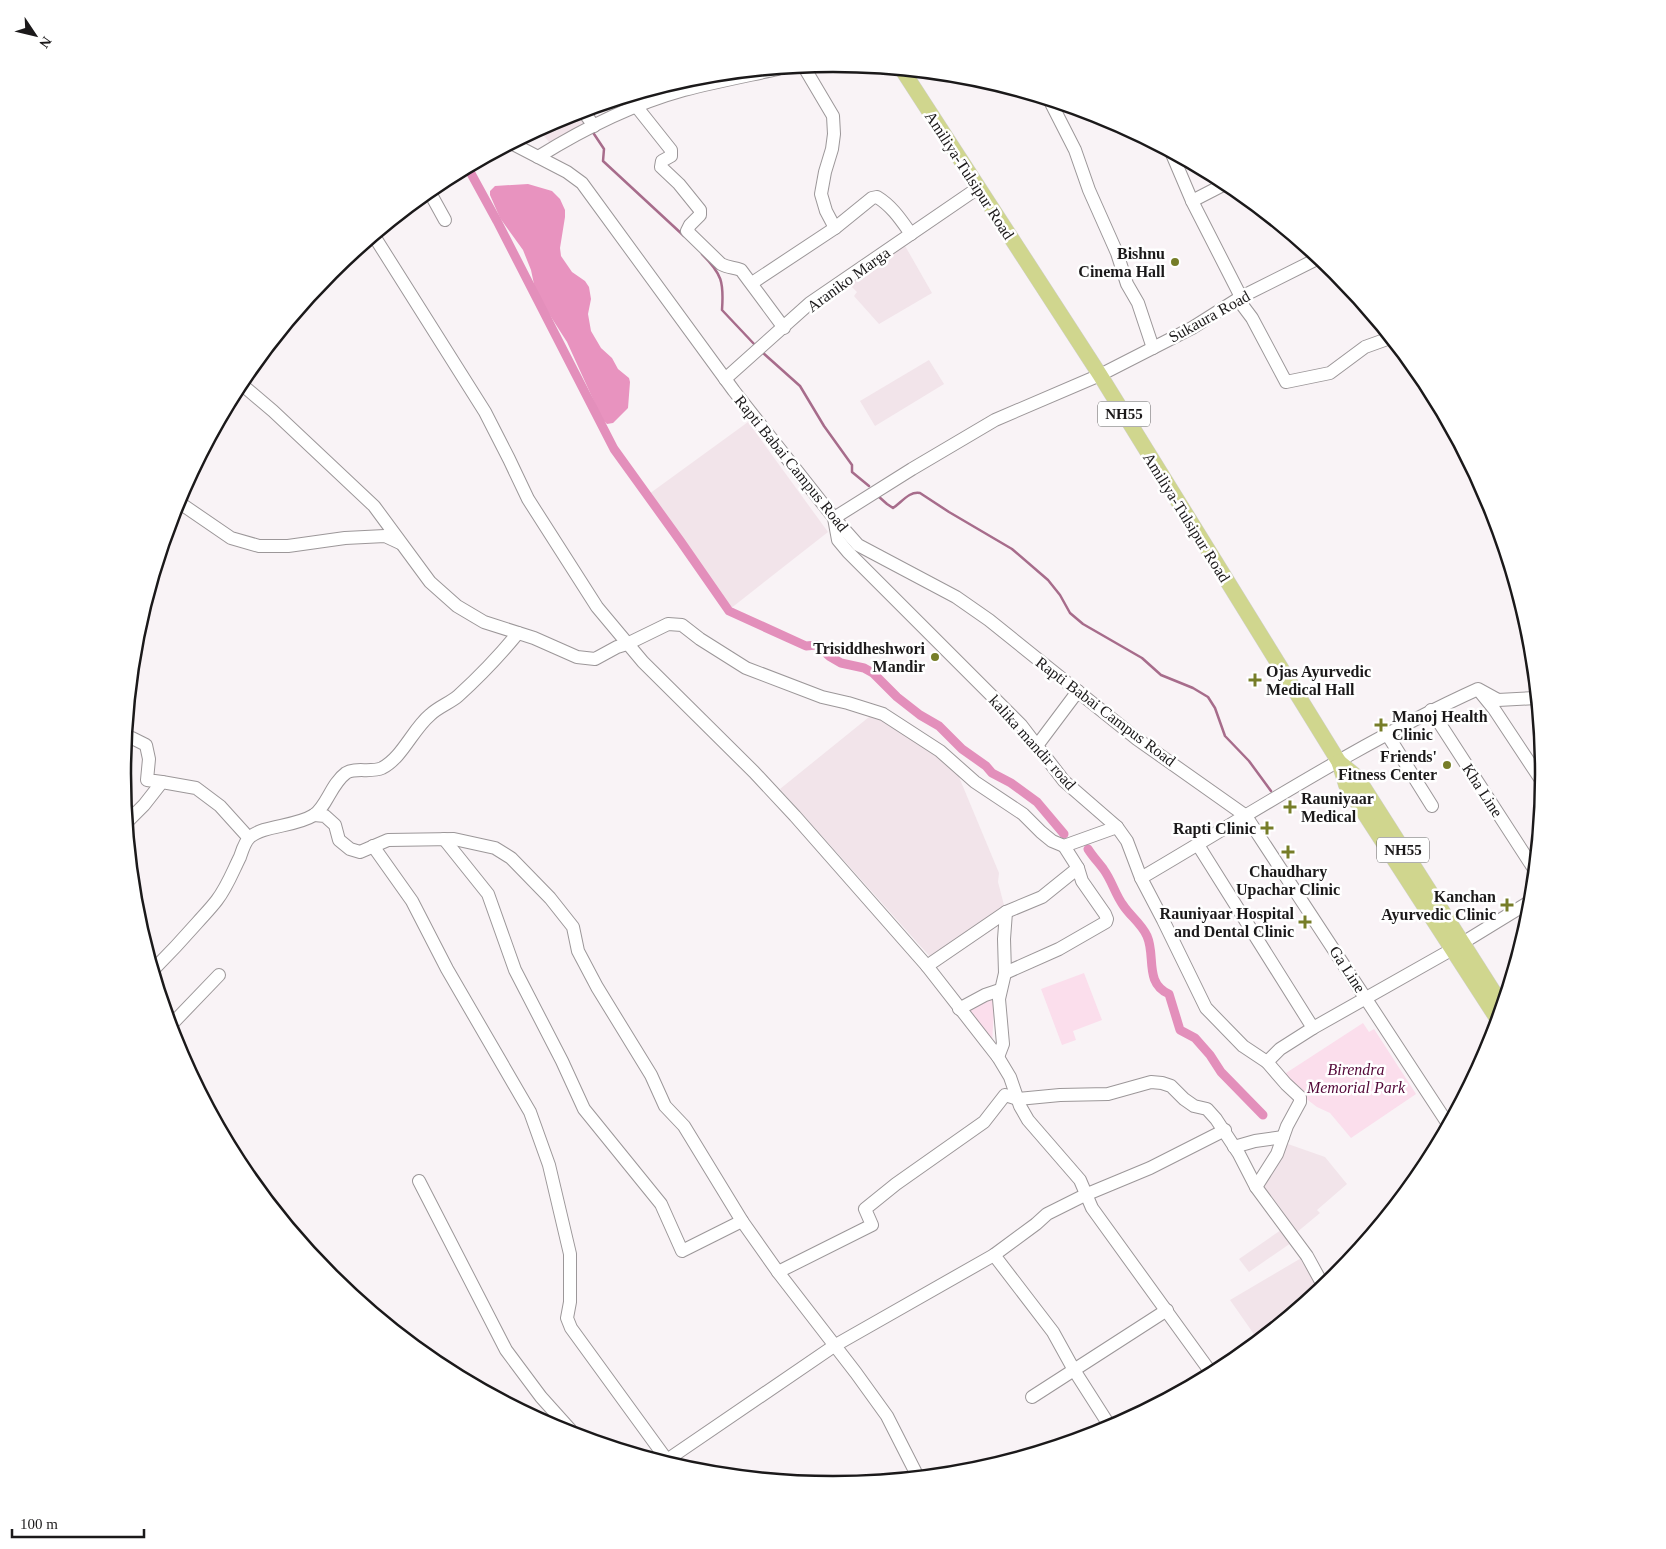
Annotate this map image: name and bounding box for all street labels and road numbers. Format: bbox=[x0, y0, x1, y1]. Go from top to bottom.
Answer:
street label: Amiliya-Tulsipur Road bbox=[921, 108, 1017, 243]
street label: Araniko Marga bbox=[804, 244, 893, 316]
street label: Sukaura Road bbox=[1166, 287, 1253, 346]
street label: Rapti Babai Campus Road bbox=[731, 392, 852, 535]
road number: NH55 bbox=[1098, 402, 1150, 426]
street label: Amiliya-Tulsipur Road bbox=[1139, 449, 1233, 586]
street label: Rapti Babai Campus Road bbox=[1032, 653, 1179, 770]
street label: kalika mandir road bbox=[986, 692, 1079, 793]
street label: Kha Line bbox=[1459, 760, 1506, 820]
road number: NH55 bbox=[1377, 838, 1429, 862]
street label: Ga Line bbox=[1326, 943, 1369, 996]

